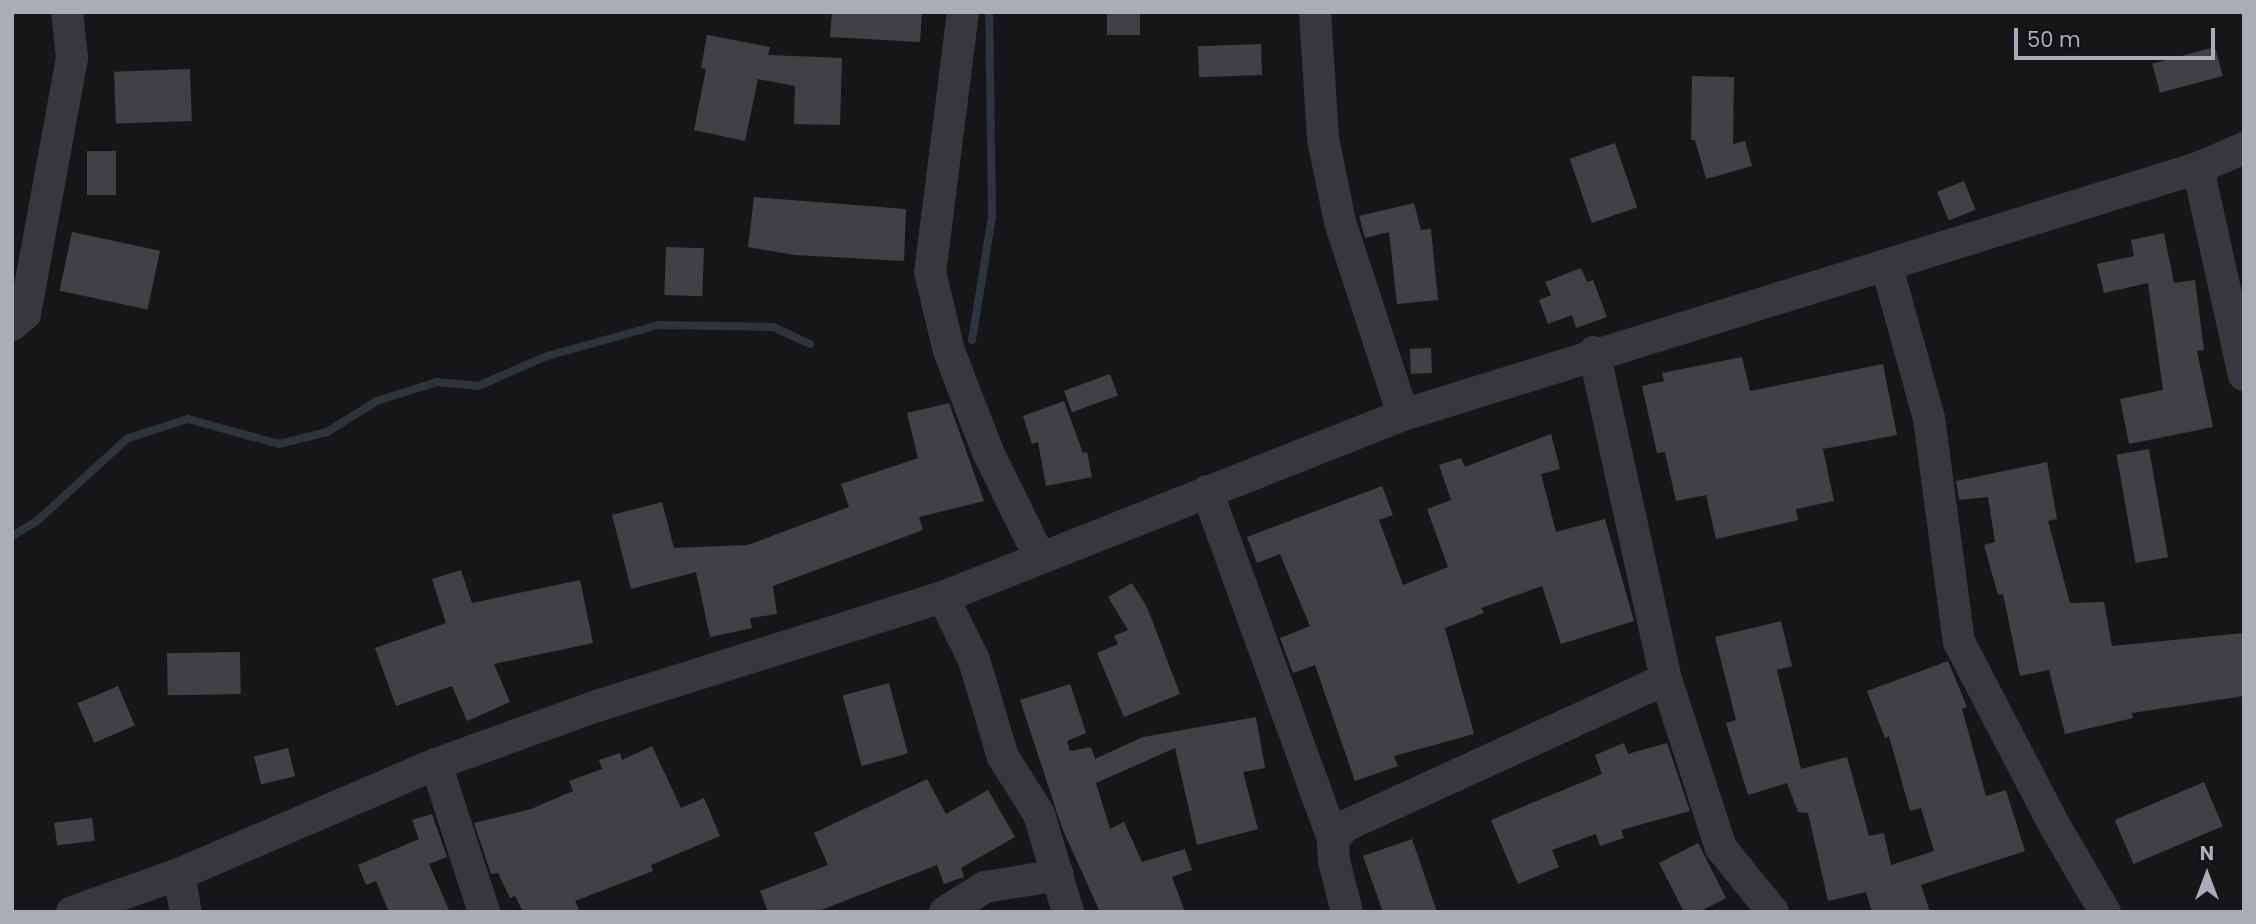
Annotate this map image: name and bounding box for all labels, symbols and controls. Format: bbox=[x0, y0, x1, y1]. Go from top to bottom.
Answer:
scale bar bbox=[2018, 14, 2219, 58]
text: 50 m bbox=[2027, 25, 2081, 54]
north arrow bbox=[2172, 840, 2242, 910]
text: N bbox=[2200, 840, 2214, 867]

